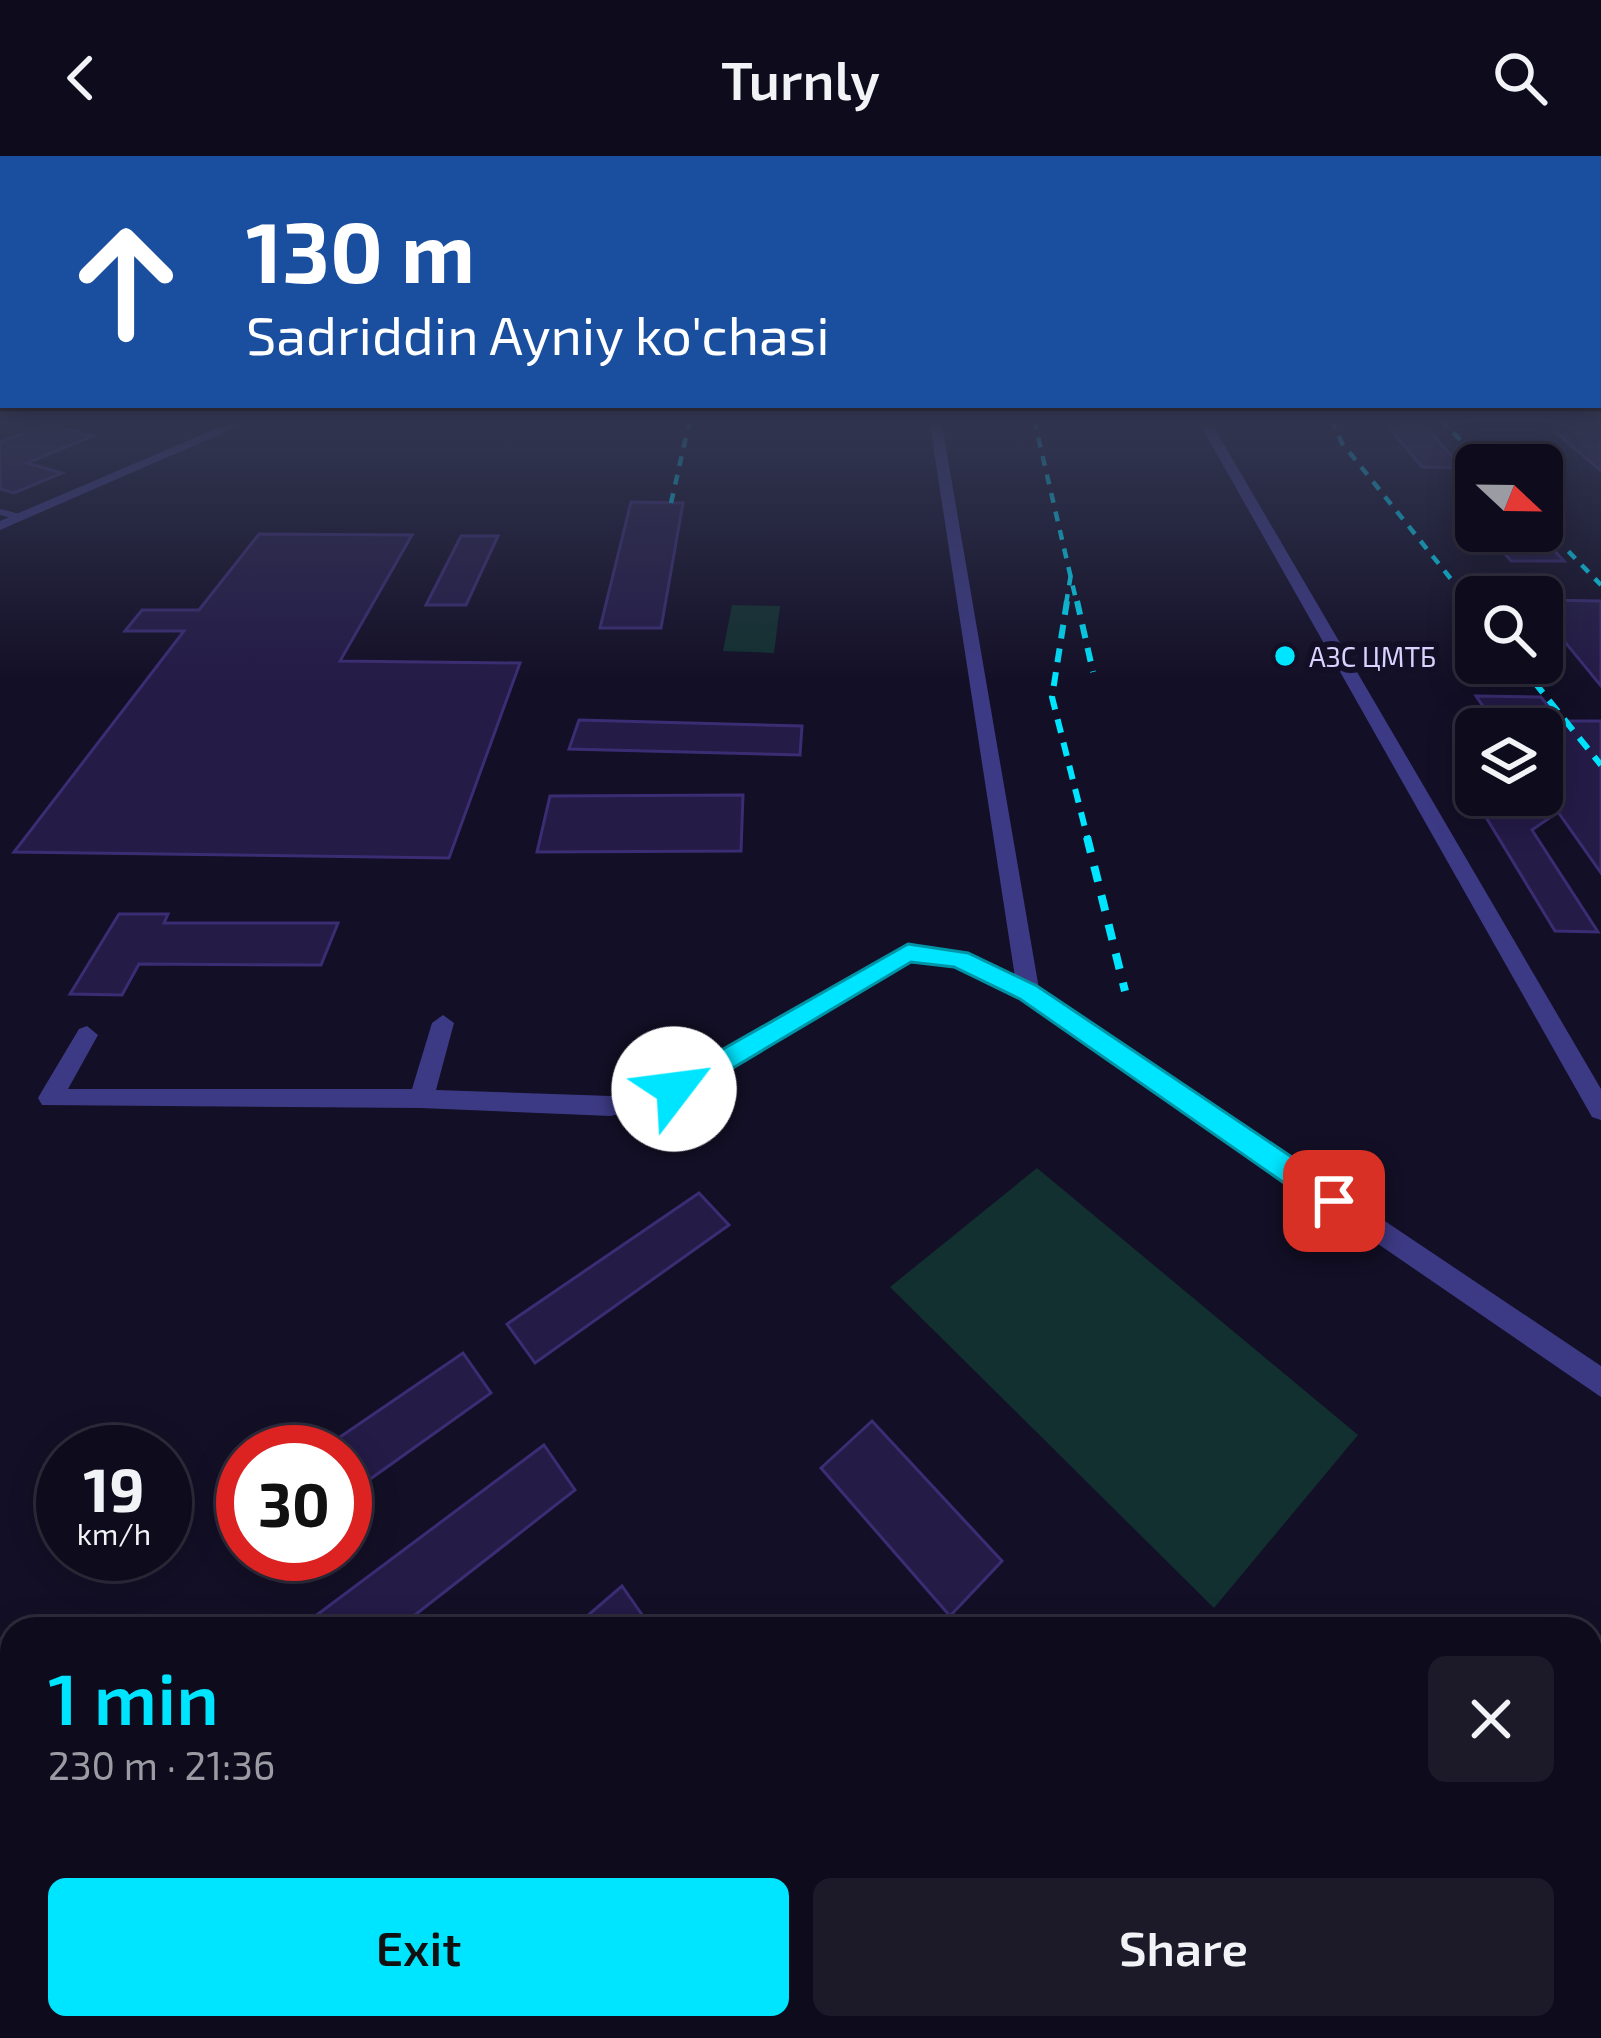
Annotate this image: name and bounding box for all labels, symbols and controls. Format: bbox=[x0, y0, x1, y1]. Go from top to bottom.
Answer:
icon: back bbox=[48, 45, 114, 111]
icon: search bbox=[1487, 45, 1553, 111]
text: Turnly bbox=[721, 46, 880, 111]
text: 130 m bbox=[246, 199, 475, 300]
icon: ahead bbox=[48, 204, 204, 360]
text: Sadriddin Ayniy ko'chasi bbox=[246, 301, 830, 366]
north arrow bbox=[1455, 444, 1563, 552]
map controls bbox=[1455, 444, 1563, 816]
button: search bbox=[1455, 576, 1563, 684]
place label: АЗС ЦМТБ bbox=[1309, 640, 1436, 672]
marker: АЗС ЦМТБ bbox=[1272, 643, 1298, 669]
button: layers bbox=[1455, 708, 1563, 816]
position arrow bbox=[611, 1026, 737, 1152]
pin bbox=[1283, 1150, 1385, 1252]
icon: arrive bbox=[1301, 1168, 1367, 1234]
speed limit sign: 30 bbox=[216, 1425, 372, 1581]
text: 19 bbox=[83, 1452, 145, 1524]
text: km/h bbox=[77, 1515, 151, 1551]
text: 1 min bbox=[48, 1653, 219, 1739]
button: close bbox=[1428, 1656, 1554, 1782]
text: 230 m · 21:36 bbox=[48, 1741, 275, 1788]
button: Exit bbox=[48, 1878, 789, 2016]
button: Share bbox=[813, 1878, 1554, 2016]

